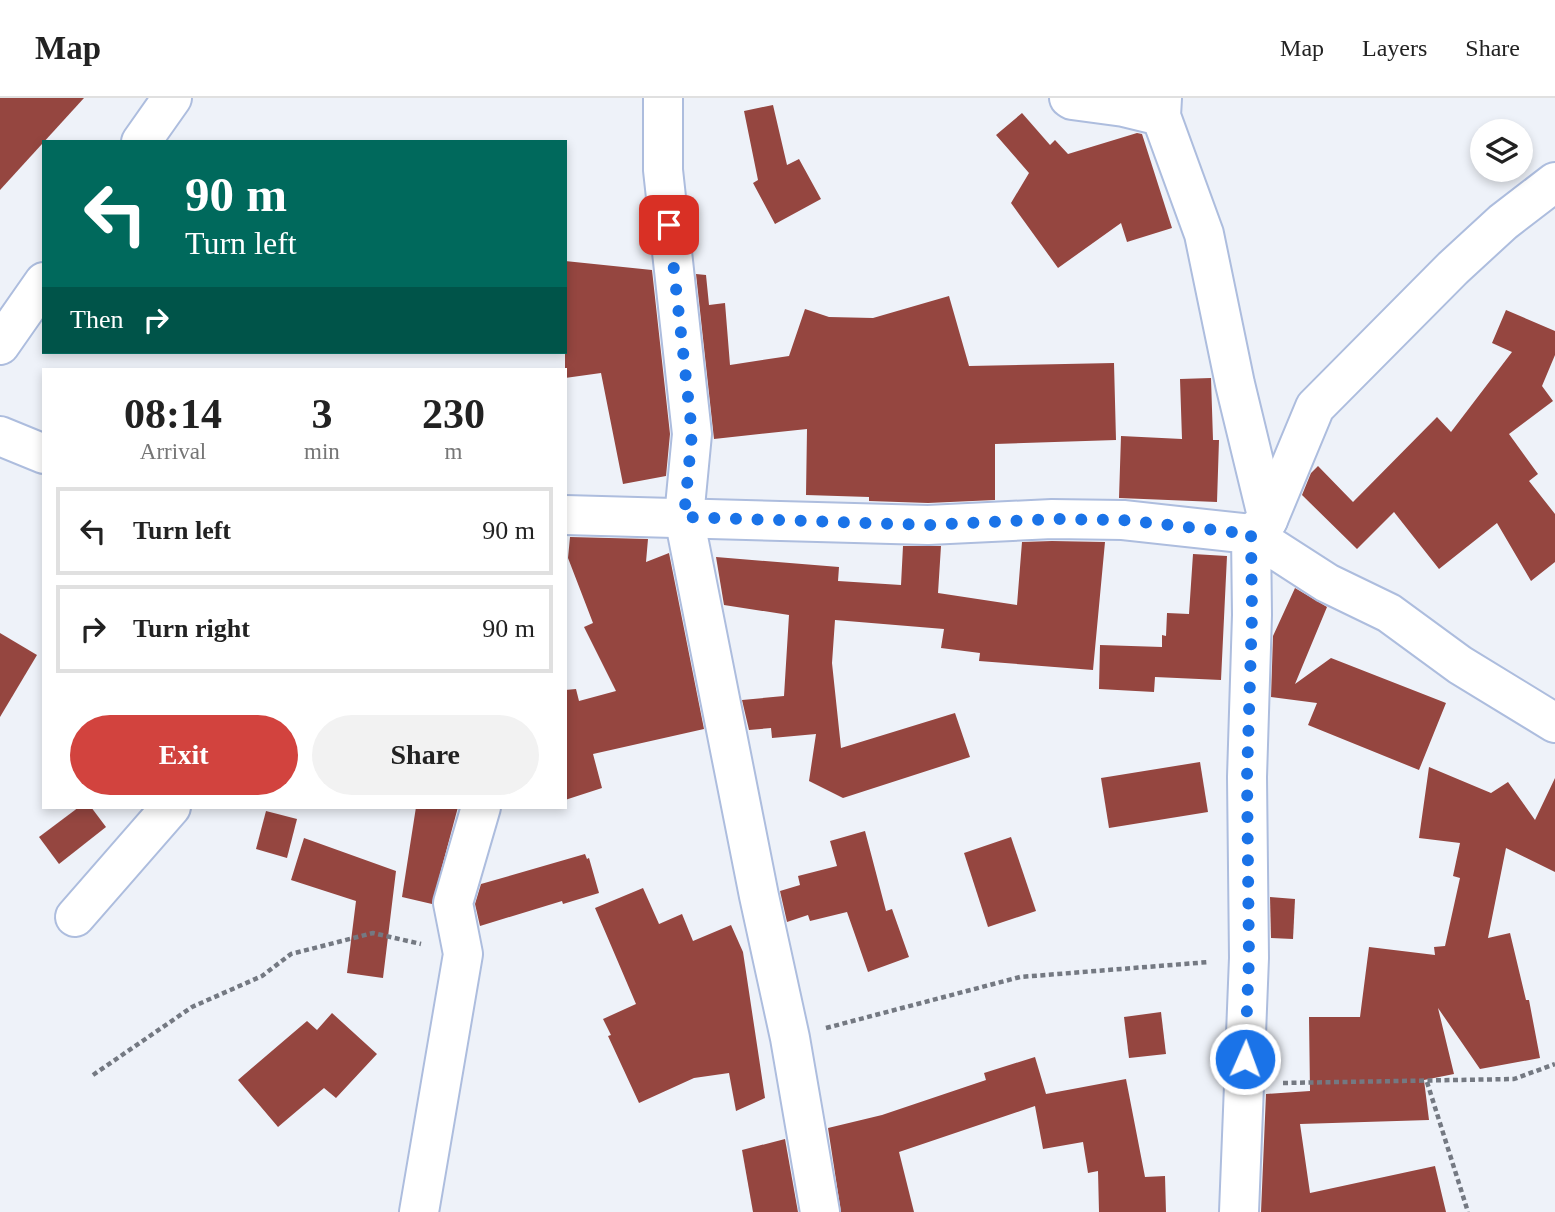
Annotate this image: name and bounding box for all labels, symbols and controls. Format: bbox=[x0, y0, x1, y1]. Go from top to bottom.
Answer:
text: Map bbox=[35, 30, 101, 66]
text: Map bbox=[1280, 35, 1324, 61]
text: Layers bbox=[1362, 35, 1427, 61]
text: Share bbox=[1465, 35, 1520, 61]
map controls bbox=[1470, 119, 1533, 182]
button: layers bbox=[1470, 119, 1533, 182]
text: 90 m bbox=[185, 167, 287, 222]
icon: left bbox=[70, 168, 161, 259]
pin bbox=[639, 195, 699, 255]
icon: arrive bbox=[650, 206, 688, 244]
text: Turn left bbox=[185, 225, 297, 261]
icon: right bbox=[137, 301, 175, 339]
text: Then bbox=[70, 305, 123, 334]
text: 08:14 bbox=[124, 391, 222, 437]
text: 3 bbox=[311, 391, 332, 437]
text: 230 bbox=[422, 391, 485, 437]
text: Arrival bbox=[140, 439, 206, 464]
text: min bbox=[304, 439, 340, 464]
text: m bbox=[444, 439, 462, 464]
icon: left bbox=[74, 512, 112, 550]
text: Turn left bbox=[133, 516, 231, 545]
text: 90 m bbox=[482, 516, 535, 545]
icon: right bbox=[74, 610, 112, 648]
text: Turn right bbox=[133, 614, 250, 643]
text: 90 m bbox=[482, 614, 535, 643]
button: Exit bbox=[70, 715, 298, 795]
button: Share bbox=[312, 715, 539, 795]
position arrow bbox=[1208, 1022, 1282, 1096]

